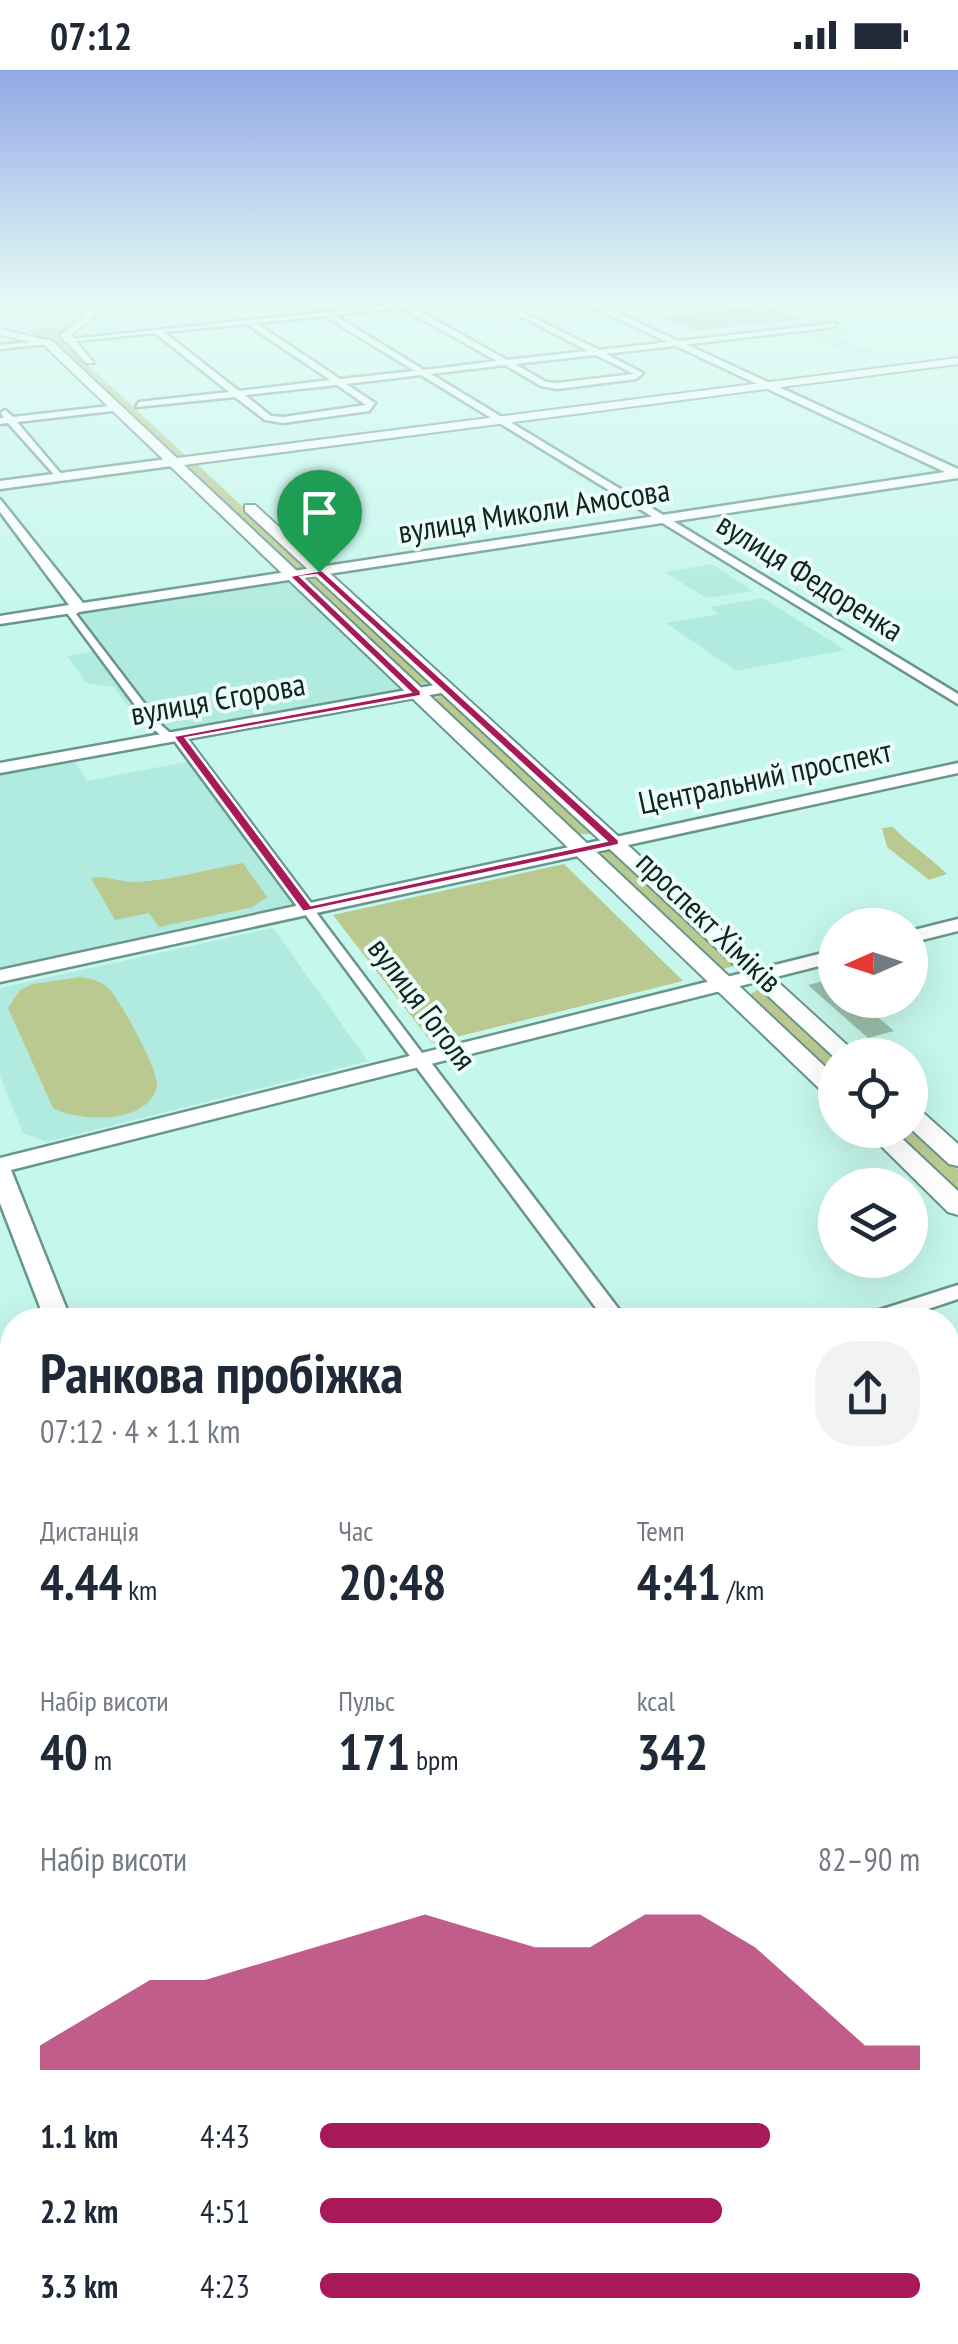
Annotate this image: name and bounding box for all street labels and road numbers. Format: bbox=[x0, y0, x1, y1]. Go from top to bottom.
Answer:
street label: вулиця Миколи Амосова bbox=[395, 468, 673, 552]
street label: вулиця Федоренка bbox=[710, 502, 912, 650]
street label: вулиця Єгорова bbox=[127, 662, 308, 734]
street label: Центральний проспект bbox=[634, 729, 896, 823]
street label: проспект Хіміків bbox=[628, 841, 791, 1001]
street label: вулиця Гоголя bbox=[359, 929, 486, 1078]

